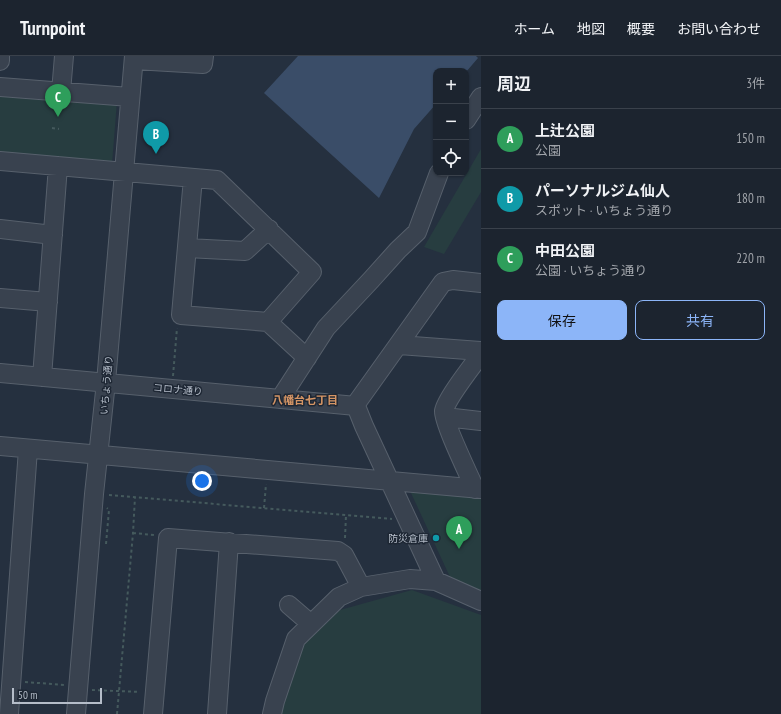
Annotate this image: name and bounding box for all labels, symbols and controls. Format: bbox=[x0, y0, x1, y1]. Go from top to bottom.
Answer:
text: Turnpoint bbox=[20, 16, 85, 40]
text: ホーム bbox=[513, 20, 555, 38]
text: 地図 bbox=[577, 20, 605, 38]
text: 概要 bbox=[627, 20, 655, 38]
text: お問い合わせ bbox=[677, 20, 761, 38]
map controls bbox=[433, 68, 469, 176]
button: + bbox=[433, 68, 469, 104]
text: 周辺 bbox=[497, 73, 531, 95]
text: 3件 bbox=[746, 75, 765, 92]
pin: C bbox=[45, 84, 71, 117]
button: − bbox=[433, 104, 469, 140]
pin: B bbox=[143, 121, 169, 154]
text: 上辻公園 bbox=[535, 121, 595, 140]
text: A bbox=[507, 130, 513, 147]
text: 150 m bbox=[736, 130, 765, 147]
button: locate bbox=[433, 140, 469, 176]
text: 公園 bbox=[535, 142, 561, 159]
text: パーソナルジム仙人 bbox=[535, 181, 670, 200]
text: B bbox=[507, 190, 513, 207]
text: 180 m bbox=[736, 190, 765, 207]
text: スポット · いちょう通り bbox=[535, 202, 673, 219]
text: 中田公園 bbox=[535, 241, 595, 260]
text: C bbox=[507, 250, 513, 267]
text: 220 m bbox=[736, 250, 765, 267]
text: 公園 · いちょう通り bbox=[535, 262, 647, 279]
button: 保存 bbox=[497, 300, 627, 340]
button: 共有 bbox=[635, 300, 765, 340]
street label: いちょう通り bbox=[97, 355, 116, 415]
street label: コロナ通り bbox=[152, 381, 203, 398]
district label: 八幡台七丁目 bbox=[272, 393, 338, 407]
your location bbox=[192, 471, 212, 491]
pin: A bbox=[446, 516, 472, 549]
place label: 防災倉庫 bbox=[388, 532, 428, 545]
marker: 防災倉庫 bbox=[431, 533, 441, 543]
scale bar bbox=[12, 686, 102, 705]
text: 50 m bbox=[18, 688, 37, 702]

